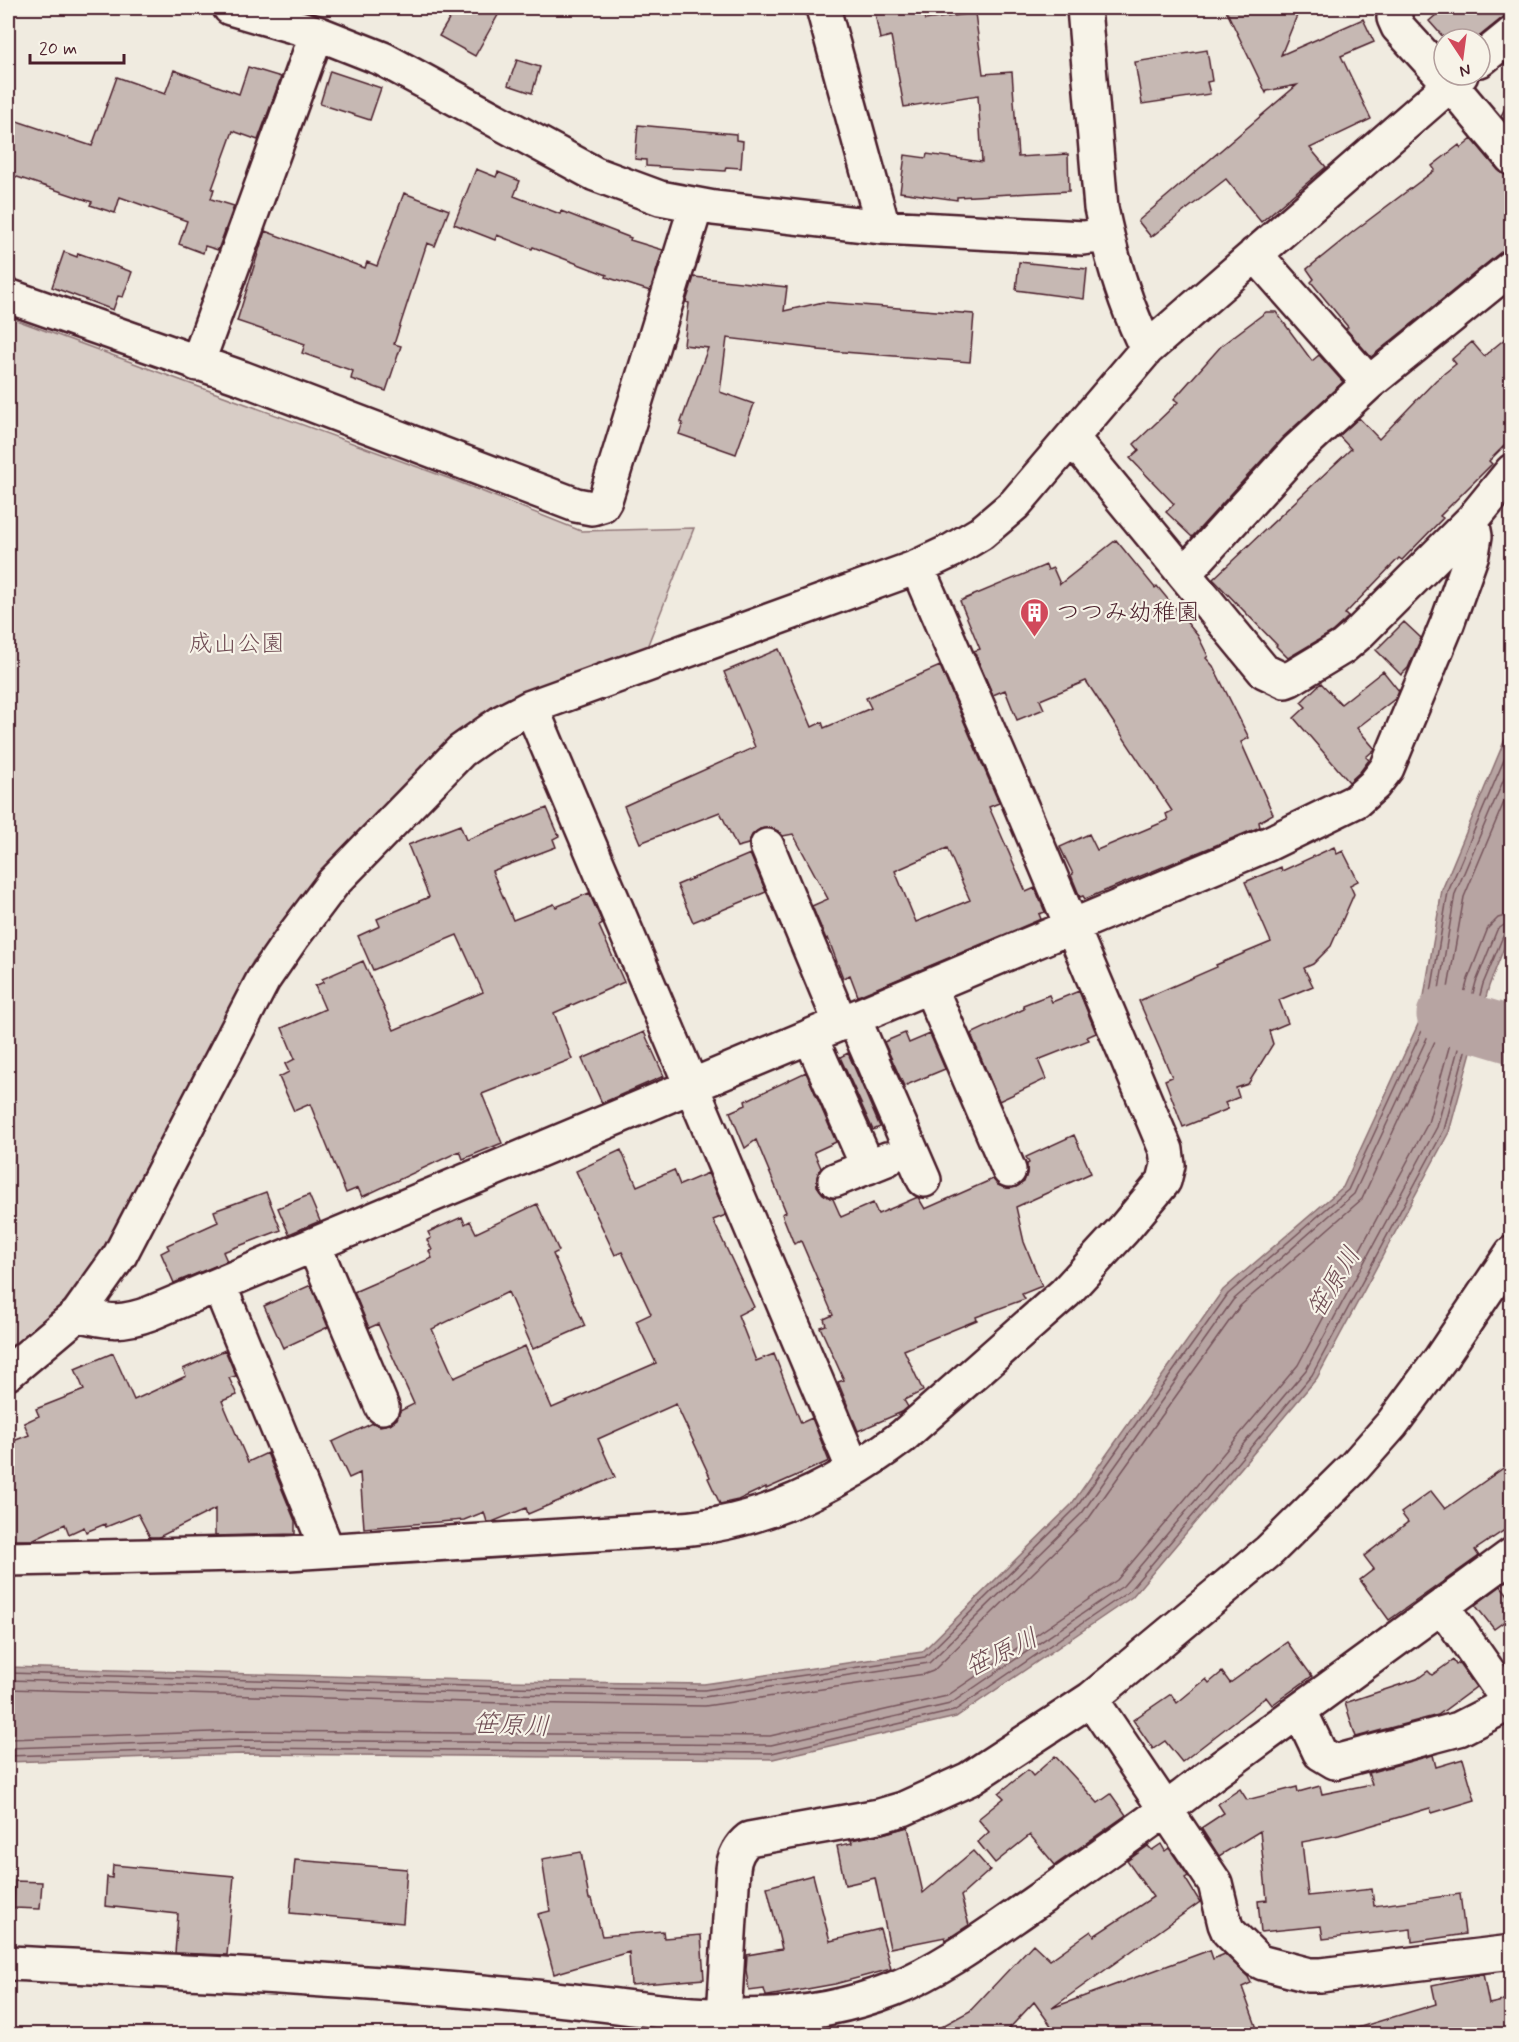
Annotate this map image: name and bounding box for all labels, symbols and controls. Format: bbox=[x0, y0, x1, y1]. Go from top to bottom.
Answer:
scale bar bbox=[30, 27, 124, 65]
north arrow bbox=[1432, 27, 1492, 87]
text: 20 m bbox=[39, 37, 77, 61]
text: N bbox=[1457, 59, 1473, 82]
building icon: つつみ幼稚園 bbox=[1019, 596, 1051, 638]
place label: つつみ幼稚園 bbox=[1056, 598, 1200, 629]
park label: 成山公園 bbox=[189, 629, 285, 660]
water label: 笹原川 bbox=[1300, 1241, 1369, 1325]
water label: 笹原川 bbox=[959, 1621, 1044, 1686]
water label: 笹原川 bbox=[471, 1708, 551, 1744]

